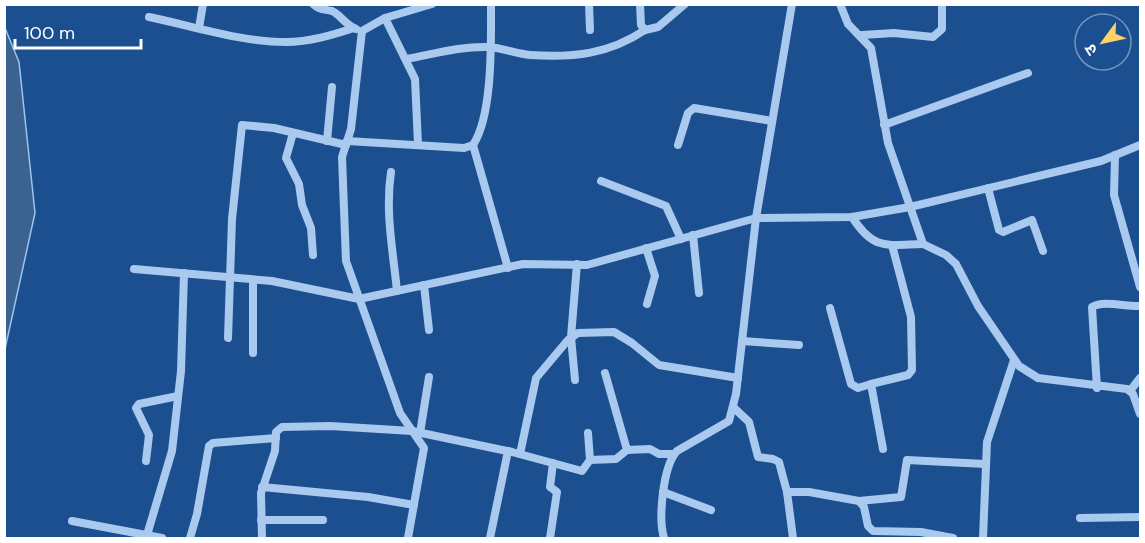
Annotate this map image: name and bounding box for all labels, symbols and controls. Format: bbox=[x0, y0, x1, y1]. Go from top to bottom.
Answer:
scale bar bbox=[15, 12, 141, 50]
north arrow bbox=[1073, 12, 1133, 72]
text: 100 m bbox=[24, 21, 75, 45]
text: उ bbox=[1079, 40, 1102, 60]

